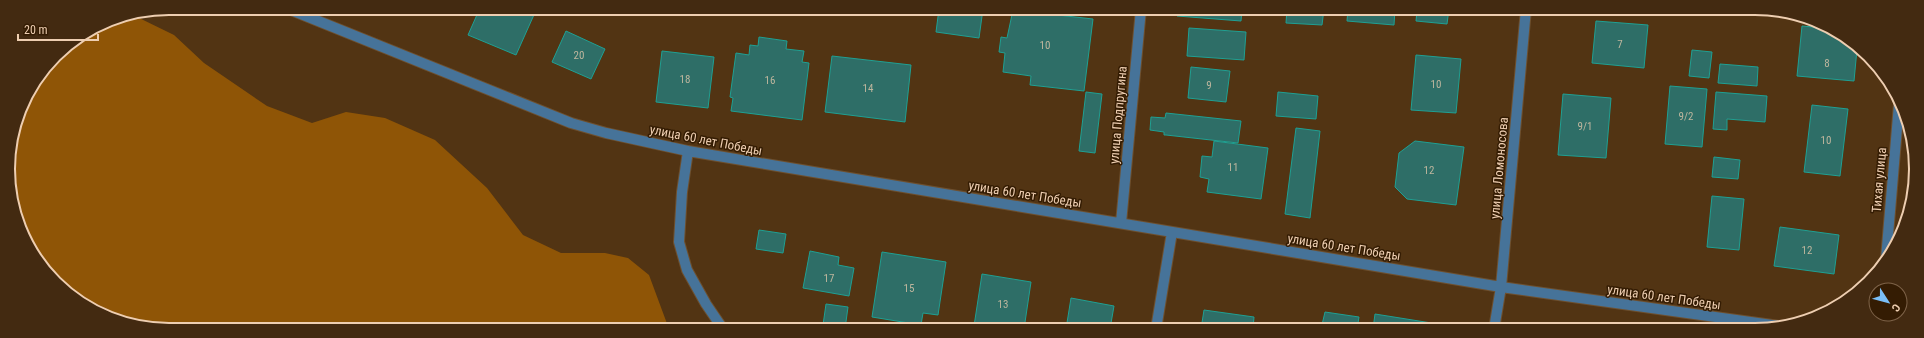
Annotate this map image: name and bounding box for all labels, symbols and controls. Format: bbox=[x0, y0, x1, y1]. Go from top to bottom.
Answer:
scale bar bbox=[18, 16, 98, 42]
text: 20 m bbox=[24, 23, 48, 37]
house number: 7 bbox=[1617, 38, 1623, 51]
house number: 10 bbox=[1040, 39, 1050, 52]
house number: 20 bbox=[574, 49, 584, 62]
house number: 8 bbox=[1824, 57, 1830, 70]
street label: улица Подпругина bbox=[1106, 65, 1130, 165]
house number: 18 bbox=[680, 73, 690, 86]
house number: 16 bbox=[765, 74, 775, 87]
house number: 10 bbox=[1431, 78, 1441, 91]
house number: 9 bbox=[1206, 79, 1212, 92]
house number: 14 bbox=[863, 82, 874, 95]
house number: 9/2 bbox=[1679, 110, 1693, 123]
street label: улица Ломоносова bbox=[1487, 116, 1511, 220]
house number: 9/1 bbox=[1578, 120, 1592, 133]
street label: улица 60 лет Победы bbox=[649, 122, 763, 158]
house number: 10 bbox=[1821, 134, 1831, 147]
street label: Тихая улица bbox=[1869, 147, 1889, 213]
house number: 11 bbox=[1228, 161, 1238, 174]
house number: 12 bbox=[1424, 164, 1434, 177]
street label: улица 60 лет Победы bbox=[967, 178, 1083, 210]
street label: улица 60 лет Победы bbox=[1286, 231, 1402, 263]
house number: 12 bbox=[1802, 244, 1812, 257]
house number: 17 bbox=[824, 272, 834, 285]
house number: 15 bbox=[904, 282, 914, 295]
street label: улица 60 лет Победы bbox=[1606, 282, 1722, 312]
north arrow bbox=[1868, 282, 1908, 322]
house number: 13 bbox=[998, 298, 1008, 311]
text: С bbox=[1889, 301, 1903, 314]

